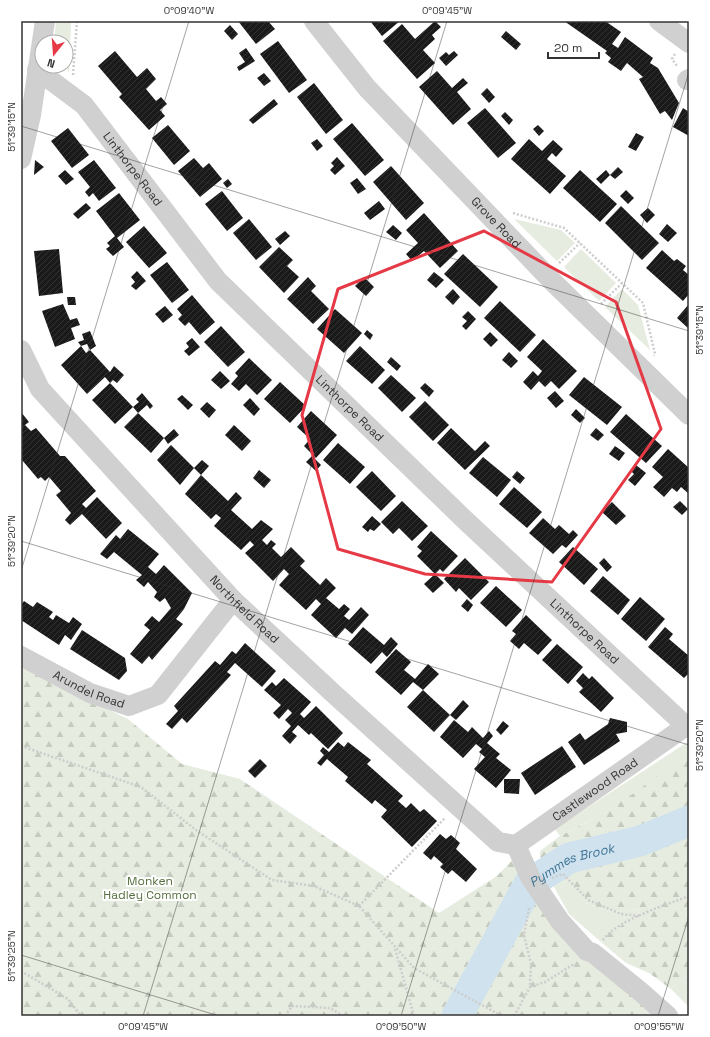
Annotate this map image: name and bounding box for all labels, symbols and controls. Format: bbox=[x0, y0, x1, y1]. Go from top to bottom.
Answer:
text: 0°09'40"W bbox=[164, 4, 214, 17]
text: 0°09'45"W bbox=[422, 4, 472, 17]
north arrow bbox=[34, 34, 74, 74]
scale bar bbox=[548, 34, 599, 60]
text: 20 m bbox=[554, 40, 582, 56]
text: N bbox=[46, 56, 57, 71]
text: 51°39'15"N bbox=[5, 102, 18, 152]
street label: Linthorpe Road bbox=[99, 129, 166, 209]
street label: Grove Road bbox=[468, 194, 524, 252]
text: 51°39'15"N bbox=[693, 305, 706, 355]
street label: Linthorpe Road bbox=[312, 372, 387, 445]
text: 51°39'20"N bbox=[5, 515, 18, 567]
street label: Northfield Road bbox=[206, 572, 282, 647]
street label: Linthorpe Road bbox=[547, 595, 623, 668]
street label: Arundel Road bbox=[50, 667, 127, 712]
text: 51°39'20"N bbox=[693, 719, 706, 771]
street label: Castlewood Road bbox=[549, 754, 641, 825]
water label: Pymmes Brook bbox=[526, 839, 618, 890]
park label: Monken Hadley Common bbox=[103, 873, 197, 903]
text: 51°39'25"N bbox=[5, 930, 18, 982]
text: 0°09'45"W bbox=[118, 1020, 168, 1033]
text: 0°09'50"W bbox=[376, 1020, 427, 1033]
text: 0°09'55"W bbox=[634, 1020, 684, 1033]

